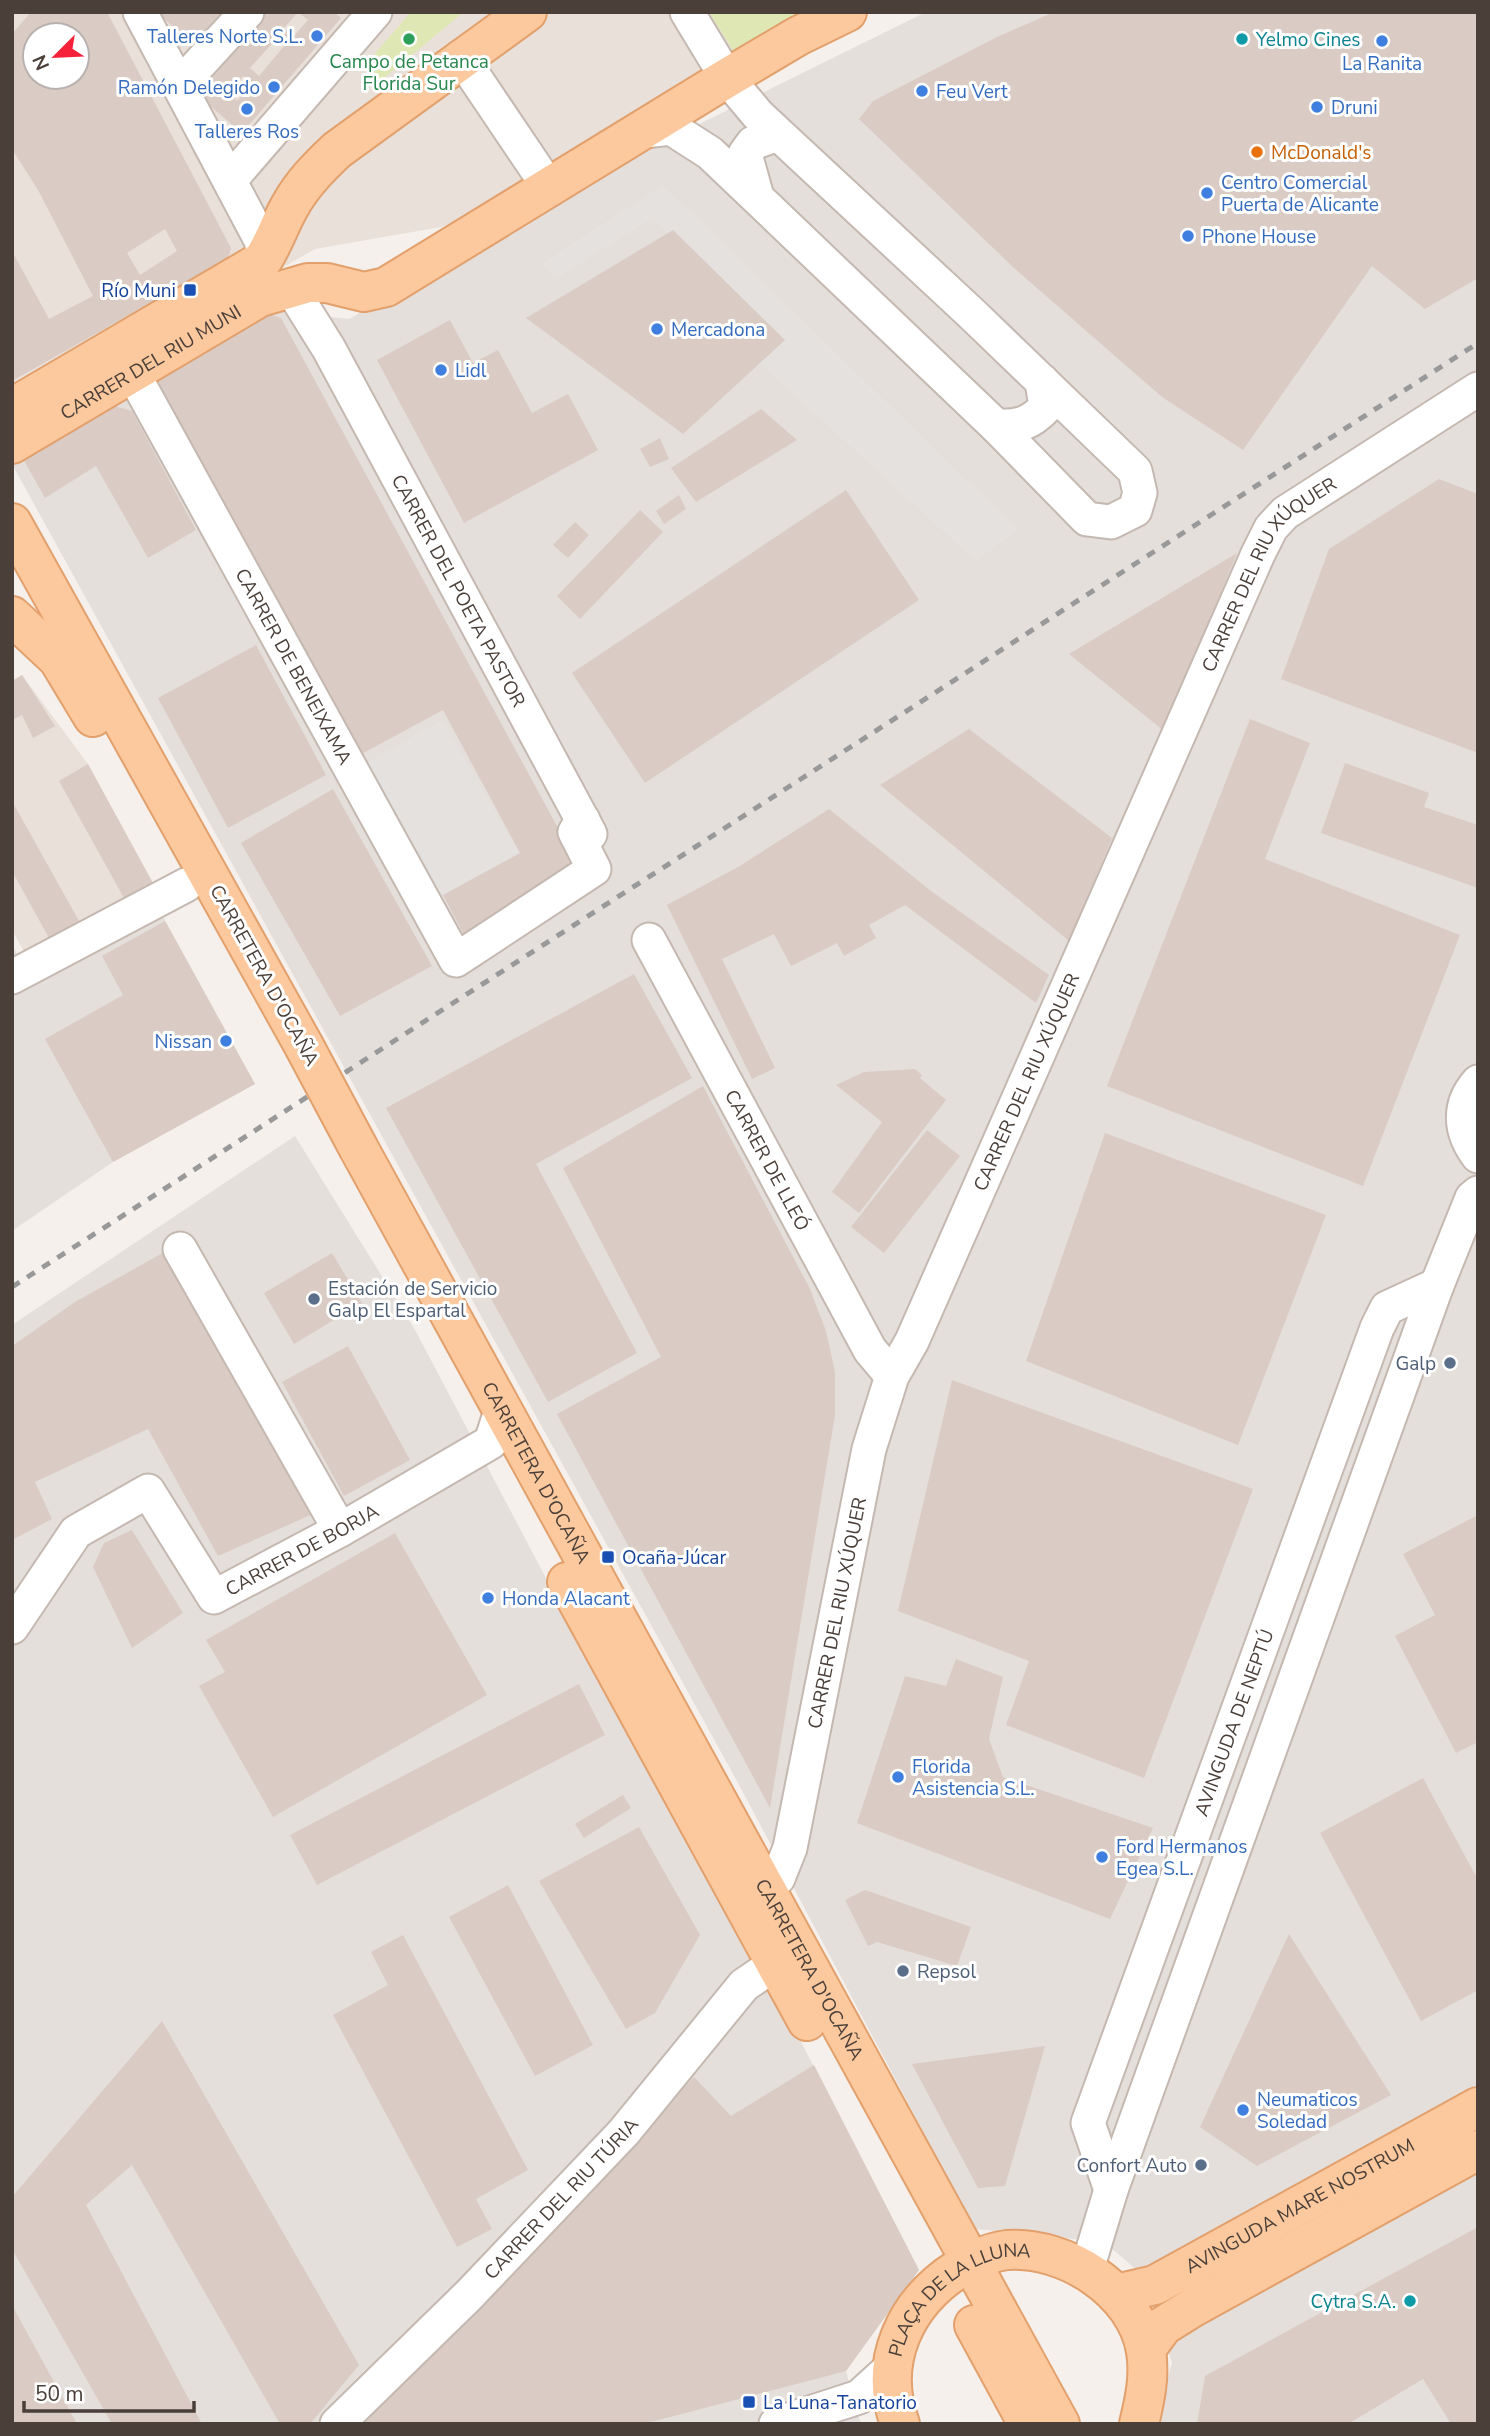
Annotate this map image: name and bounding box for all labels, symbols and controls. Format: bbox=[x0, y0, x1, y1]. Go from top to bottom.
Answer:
north arrow bbox=[21, 21, 91, 91]
place label: Talleres Norte S.L. bbox=[147, 24, 303, 50]
place label: Yelmo Cines bbox=[1255, 27, 1361, 53]
marker: Talleres Norte S.L. bbox=[309, 28, 325, 44]
marker: Campo de Petanca Florida Sur bbox=[401, 31, 417, 47]
marker: Yelmo Cines bbox=[1234, 31, 1250, 47]
marker: La Ranita bbox=[1374, 33, 1390, 49]
place label: Campo de Petanca Florida Sur bbox=[329, 49, 489, 97]
text: N bbox=[27, 51, 56, 74]
place label: La Ranita bbox=[1342, 51, 1422, 77]
place label: Ramón Delegido bbox=[118, 75, 260, 101]
marker: Ramón Delegido bbox=[266, 79, 282, 95]
place label: Feu Vert bbox=[936, 79, 1008, 105]
marker: Feu Vert bbox=[914, 83, 930, 99]
place label: Druni bbox=[1331, 95, 1378, 121]
marker: Druni bbox=[1309, 99, 1325, 115]
marker: Talleres Ros bbox=[239, 101, 255, 117]
place label: Talleres Ros bbox=[195, 119, 299, 145]
place label: McDonald's bbox=[1271, 140, 1372, 166]
marker: McDonald's bbox=[1249, 144, 1265, 160]
place label: Centro Comercial Puerta de Alicante bbox=[1221, 170, 1379, 218]
marker: Centro Comercial Puerta de Alicante bbox=[1199, 185, 1215, 201]
place label: Phone House bbox=[1202, 224, 1316, 250]
marker: Phone House bbox=[1180, 228, 1196, 244]
place label: Río Muni bbox=[101, 278, 176, 304]
marker: Río Muni bbox=[182, 282, 198, 298]
street label: CARRER DEL RIU MUNI bbox=[56, 299, 246, 427]
place label: Mercadona bbox=[671, 317, 765, 343]
marker: Mercadona bbox=[649, 321, 665, 337]
place label: Lidl bbox=[455, 358, 487, 384]
marker: Lidl bbox=[433, 362, 449, 378]
street label: CARRER DEL POETA PASTOR bbox=[385, 470, 531, 712]
street label: CARRER DEL RIU XÚQUER bbox=[1196, 471, 1342, 676]
street label: CARRER DE BENEIXAMA bbox=[229, 564, 358, 770]
street label: CARRETERA D'OCAÑA bbox=[203, 880, 325, 1071]
street label: CARRER DEL RIU XÚQUER bbox=[968, 969, 1086, 1195]
place label: Nissan bbox=[154, 1029, 212, 1055]
marker: Nissan bbox=[218, 1033, 234, 1049]
street label: CARRER DE LLEÓ bbox=[718, 1085, 815, 1236]
place label: Estación de Servicio Galp El Espartal bbox=[328, 1276, 497, 1324]
marker: Estación de Servicio Galp El Espartal bbox=[306, 1291, 322, 1307]
place label: Galp bbox=[1395, 1351, 1436, 1377]
marker: Galp bbox=[1442, 1355, 1458, 1371]
street label: CARRETERA D'OCAÑA bbox=[475, 1377, 596, 1568]
street label: CARRER DEL RIU XÚQUER bbox=[802, 1495, 873, 1731]
street label: CARRER DE BORJA bbox=[221, 1498, 384, 1603]
place label: Ocaña-Júcar bbox=[622, 1545, 726, 1571]
marker: Ocaña-Júcar bbox=[600, 1549, 616, 1565]
place label: Honda Alacant bbox=[502, 1586, 630, 1612]
marker: Honda Alacant bbox=[480, 1590, 496, 1606]
street label: AVINGUDA DE NEPTÚ bbox=[1189, 1626, 1280, 1820]
place label: Florida Asistencia S.L. bbox=[912, 1754, 1035, 1802]
marker: Florida Asistencia S.L. bbox=[890, 1769, 906, 1785]
place label: Ford Hermanos Egea S.L. bbox=[1116, 1834, 1247, 1882]
marker: Ford Hermanos Egea S.L. bbox=[1094, 1849, 1110, 1865]
street label: CARRETERA D'OCAÑA bbox=[749, 1874, 870, 2065]
place label: Repsol bbox=[917, 1959, 976, 1985]
marker: Repsol bbox=[895, 1963, 911, 1979]
place label: Neumaticos Soledad bbox=[1257, 2087, 1358, 2135]
marker: Neumaticos Soledad bbox=[1235, 2102, 1251, 2118]
street label: CARRER DEL RIU TÚRIA bbox=[479, 2112, 645, 2285]
street label: AVINGUDA MARE NOSTRUM bbox=[1181, 2133, 1419, 2280]
place label: Confort Auto bbox=[1076, 2153, 1187, 2179]
marker: Confort Auto bbox=[1193, 2157, 1209, 2173]
street label: PLAÇA DE LA LLUNA bbox=[883, 2238, 1032, 2359]
place label: Cytra S.A. bbox=[1311, 2289, 1396, 2315]
marker: Cytra S.A. bbox=[1402, 2293, 1418, 2309]
scale bar bbox=[24, 2370, 194, 2414]
text: 50 m bbox=[35, 2380, 84, 2408]
place label: La Luna-Tanatorio bbox=[763, 2390, 917, 2416]
marker: La Luna-Tanatorio bbox=[741, 2394, 757, 2410]

